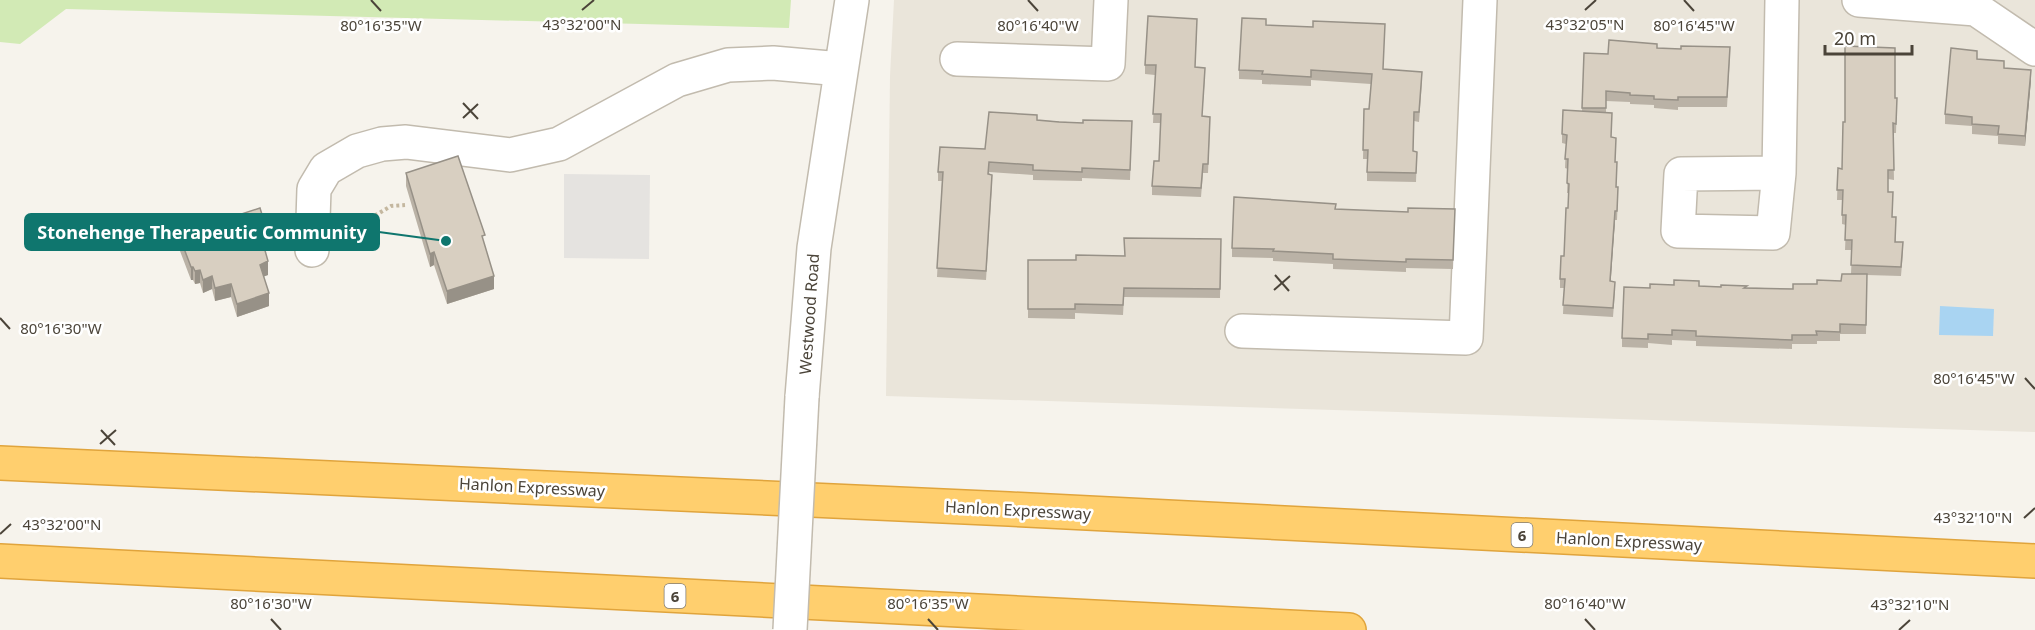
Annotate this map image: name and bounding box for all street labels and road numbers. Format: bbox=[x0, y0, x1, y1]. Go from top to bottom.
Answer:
street label: Westwood Road bbox=[794, 253, 824, 375]
street label: Hanlon Expressway bbox=[458, 472, 606, 502]
street label: Hanlon Expressway bbox=[944, 495, 1092, 525]
road number: 6 bbox=[1512, 523, 1532, 547]
street label: Hanlon Expressway bbox=[1555, 526, 1703, 556]
road number: 6 bbox=[664, 584, 686, 608]

